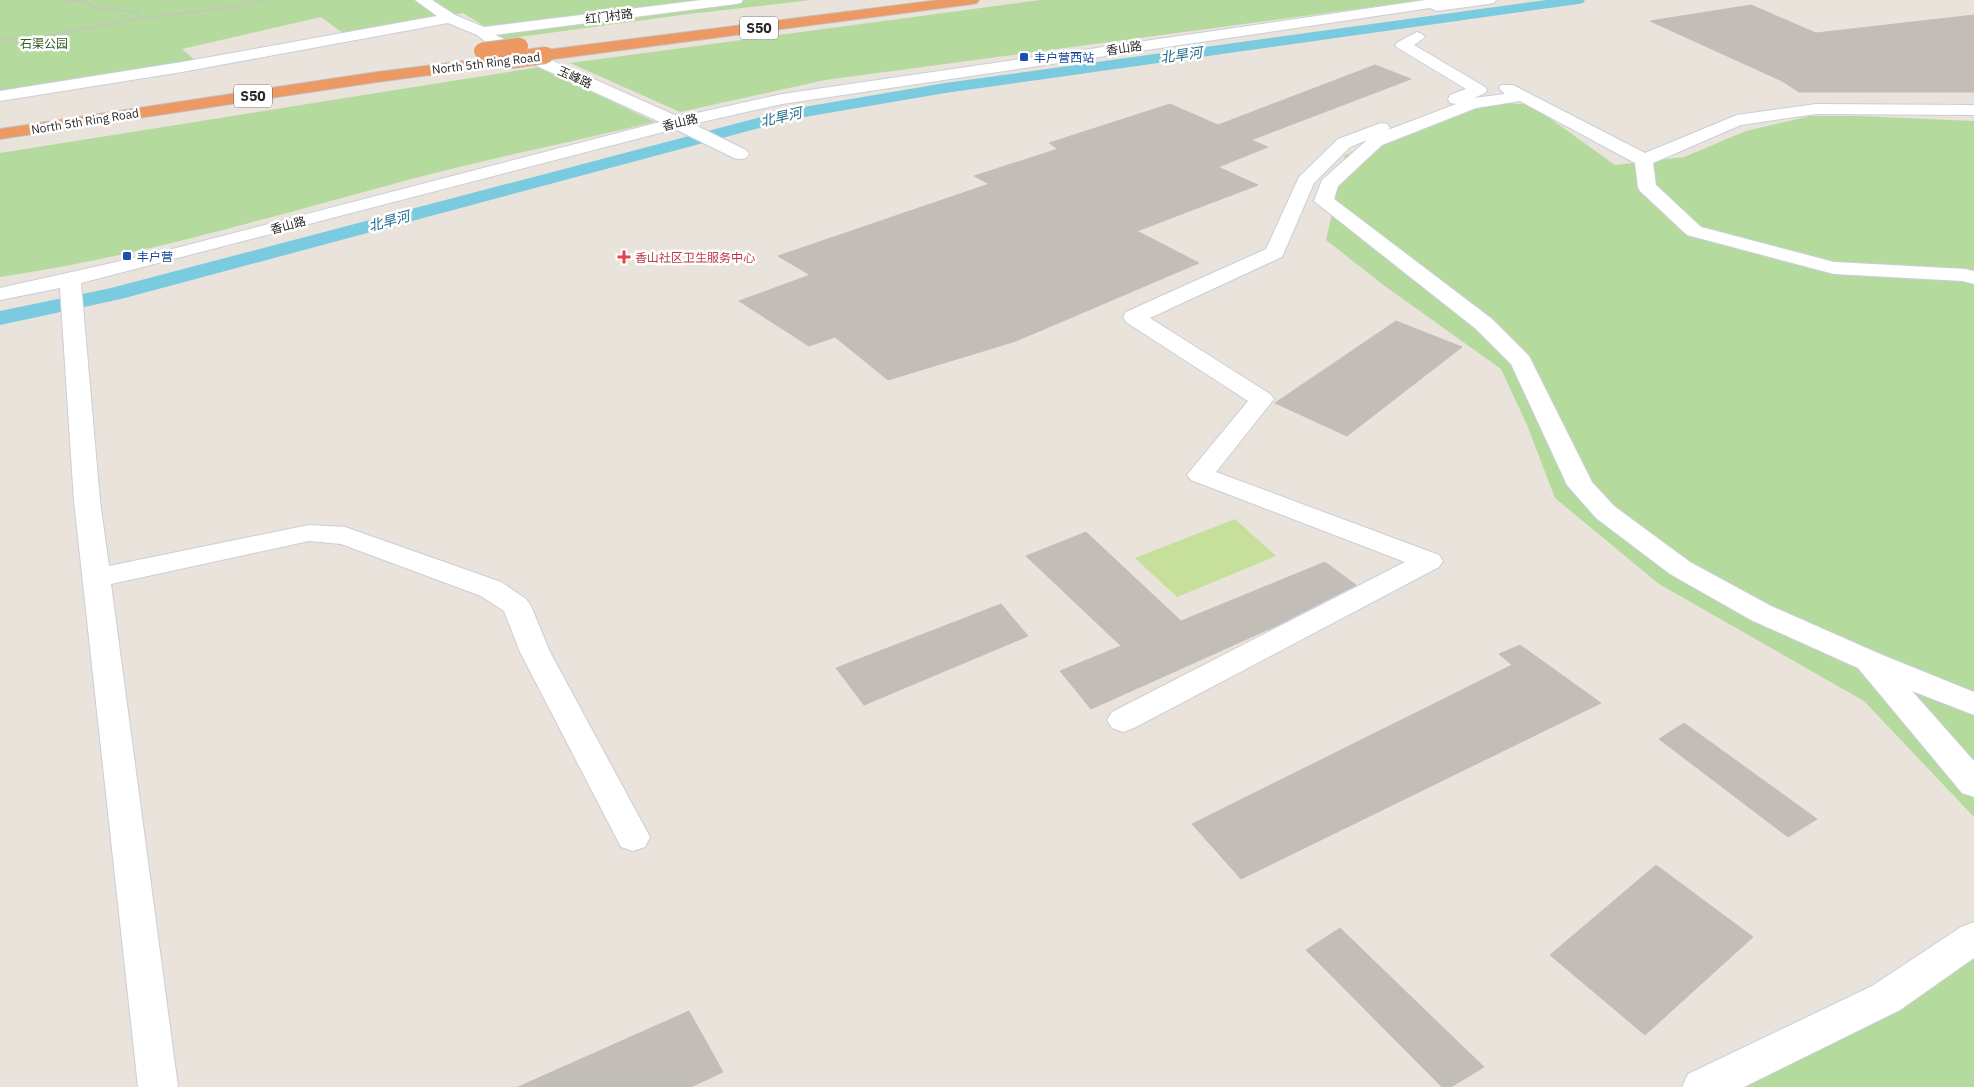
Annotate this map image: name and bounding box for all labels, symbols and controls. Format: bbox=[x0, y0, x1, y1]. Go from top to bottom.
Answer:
street label: 红门村路 bbox=[584, 6, 634, 26]
road number: S50 bbox=[740, 16, 778, 40]
park label: 石渠公园 bbox=[20, 36, 68, 51]
street label: 香山路 bbox=[1105, 38, 1143, 58]
water label: 北旱河 bbox=[1159, 43, 1206, 67]
street label: North 5th Ring Road bbox=[431, 49, 541, 77]
place label: 丰户营西站 bbox=[1034, 50, 1094, 65]
marker: 丰户营西站 bbox=[1018, 51, 1030, 63]
street label: 玉峰路 bbox=[555, 63, 595, 91]
road number: S50 bbox=[234, 84, 272, 108]
water label: 北旱河 bbox=[759, 103, 806, 130]
street label: North 5th Ring Road bbox=[30, 105, 140, 137]
street label: 香山路 bbox=[661, 110, 699, 134]
water label: 北旱河 bbox=[366, 206, 415, 235]
street label: 香山路 bbox=[269, 213, 307, 237]
place label: 丰户营 bbox=[137, 249, 173, 264]
marker: 丰户营 bbox=[121, 250, 133, 262]
marker: 香山社区卫生服务中心 bbox=[617, 250, 631, 264]
place label: 香山社区卫生服务中心 bbox=[635, 250, 755, 265]

